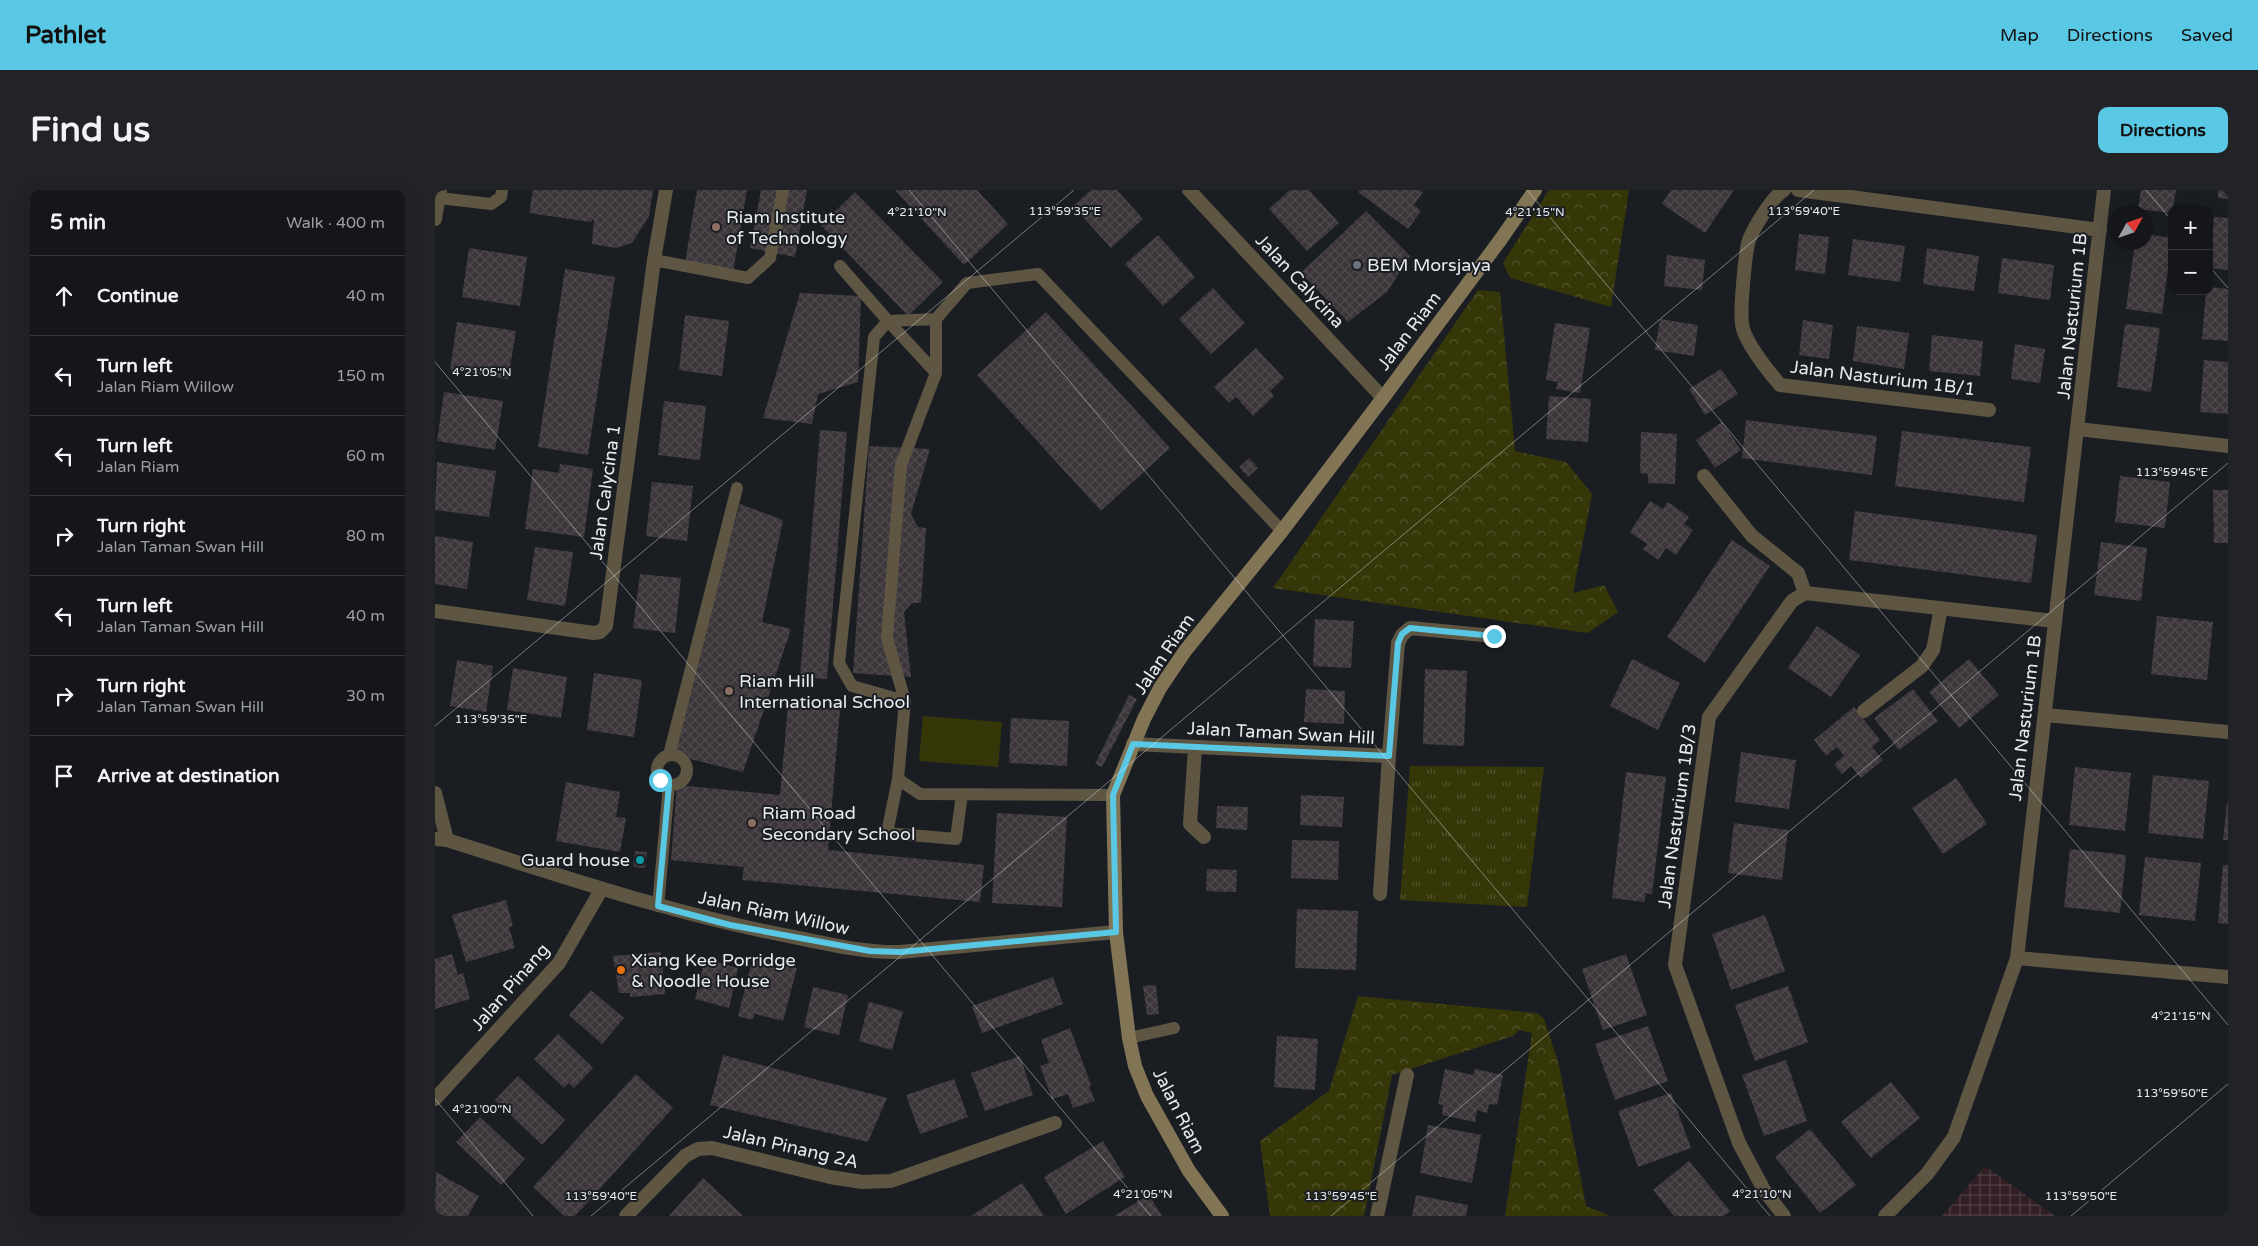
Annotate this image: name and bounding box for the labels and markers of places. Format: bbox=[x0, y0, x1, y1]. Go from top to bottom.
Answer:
place label: Riam Institute of Technology bbox=[726, 206, 848, 249]
marker: Riam Institute of Technology bbox=[710, 221, 722, 233]
place label: BEM Morsjaya bbox=[1367, 254, 1491, 276]
marker: BEM Morsjaya bbox=[1351, 259, 1363, 271]
place label: Riam Hill International School bbox=[739, 670, 910, 713]
marker: Riam Hill International School bbox=[723, 685, 735, 697]
place label: Riam Road Secondary School bbox=[762, 802, 915, 845]
marker: Riam Road Secondary School bbox=[746, 817, 758, 829]
place label: Guard house bbox=[521, 849, 630, 871]
marker: Guard house bbox=[634, 854, 646, 866]
place label: Xiang Kee Porridge & Noodle House bbox=[631, 949, 796, 992]
marker: Xiang Kee Porridge & Noodle House bbox=[615, 964, 627, 976]

